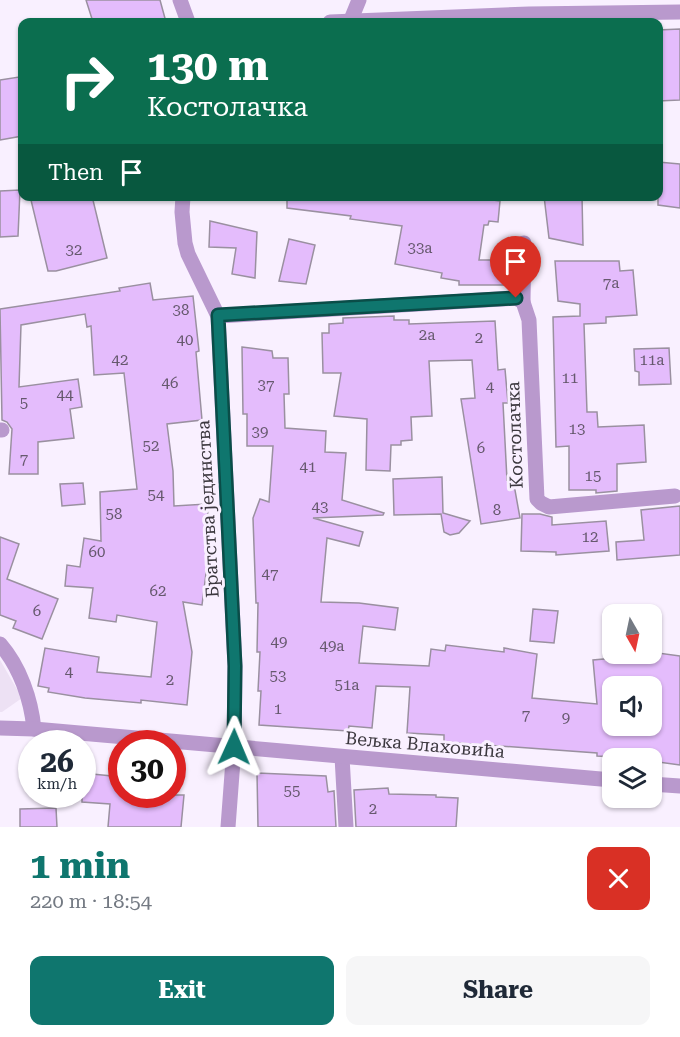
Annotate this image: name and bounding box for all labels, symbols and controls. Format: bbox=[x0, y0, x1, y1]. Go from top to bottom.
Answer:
text: 130 m bbox=[147, 41, 269, 90]
icon: right bbox=[48, 42, 126, 120]
text: Костолачка bbox=[147, 91, 308, 123]
icon: arrive bbox=[115, 156, 148, 189]
text: Then bbox=[48, 160, 103, 185]
pin bbox=[490, 236, 541, 298]
house number: 33a bbox=[408, 239, 432, 257]
house number: 32 bbox=[66, 241, 82, 259]
icon: arrive bbox=[499, 245, 532, 278]
house number: 7a bbox=[603, 274, 619, 292]
house number: 38 bbox=[173, 301, 189, 319]
house number: 2a bbox=[419, 326, 435, 344]
house number: 2 bbox=[475, 329, 483, 347]
house number: 40 bbox=[177, 331, 193, 349]
house number: 42 bbox=[112, 351, 128, 369]
house number: 11a bbox=[640, 351, 664, 369]
house number: 11 bbox=[562, 369, 578, 387]
house number: 46 bbox=[162, 374, 178, 392]
house number: 37 bbox=[258, 376, 274, 394]
house number: 4 bbox=[486, 378, 495, 396]
street label: Костолачка bbox=[502, 381, 527, 489]
house number: 44 bbox=[57, 386, 74, 404]
house number: 5 bbox=[20, 394, 28, 412]
street label: Братства јединства bbox=[192, 419, 223, 599]
house number: 13 bbox=[569, 420, 585, 438]
house number: 39 bbox=[252, 423, 268, 441]
house number: 52 bbox=[143, 437, 159, 455]
house number: 6 bbox=[477, 439, 485, 457]
house number: 7 bbox=[20, 450, 28, 468]
house number: 41 bbox=[300, 458, 316, 476]
house number: 15 bbox=[585, 467, 601, 485]
house number: 54 bbox=[148, 486, 165, 504]
house number: 43 bbox=[312, 498, 328, 516]
house number: 8 bbox=[493, 501, 501, 519]
house number: 58 bbox=[106, 505, 122, 523]
house number: 12 bbox=[582, 528, 598, 546]
house number: 60 bbox=[89, 543, 105, 561]
house number: 47 bbox=[262, 565, 278, 583]
house number: 62 bbox=[150, 582, 166, 600]
house number: 6 bbox=[33, 602, 41, 620]
north arrow bbox=[602, 604, 662, 664]
map controls bbox=[602, 604, 662, 808]
house number: 49 bbox=[271, 633, 287, 651]
house number: 49a bbox=[320, 637, 344, 655]
house number: 4 bbox=[65, 663, 74, 681]
house number: 53 bbox=[270, 667, 286, 685]
house number: 2 bbox=[166, 671, 174, 689]
house number: 51a bbox=[335, 676, 359, 694]
button: sound bbox=[602, 676, 662, 736]
house number: 1 bbox=[274, 700, 282, 718]
house number: 7 bbox=[522, 706, 530, 724]
house number: 9 bbox=[562, 709, 570, 727]
position arrow bbox=[202, 715, 266, 779]
street label: Вељка Влаховића bbox=[344, 727, 506, 762]
speed limit sign: 30 bbox=[108, 730, 186, 808]
text: 26 bbox=[40, 744, 74, 779]
button: layers bbox=[602, 748, 662, 808]
text: km/h bbox=[37, 775, 77, 793]
house number: 55 bbox=[284, 782, 300, 800]
house number: 2 bbox=[369, 800, 377, 818]
text: 1 min bbox=[30, 845, 130, 887]
button: close bbox=[587, 847, 650, 910]
text: 220 m · 18:54 bbox=[30, 889, 152, 913]
button: Exit bbox=[30, 956, 334, 1025]
button: Share bbox=[346, 956, 650, 1025]

